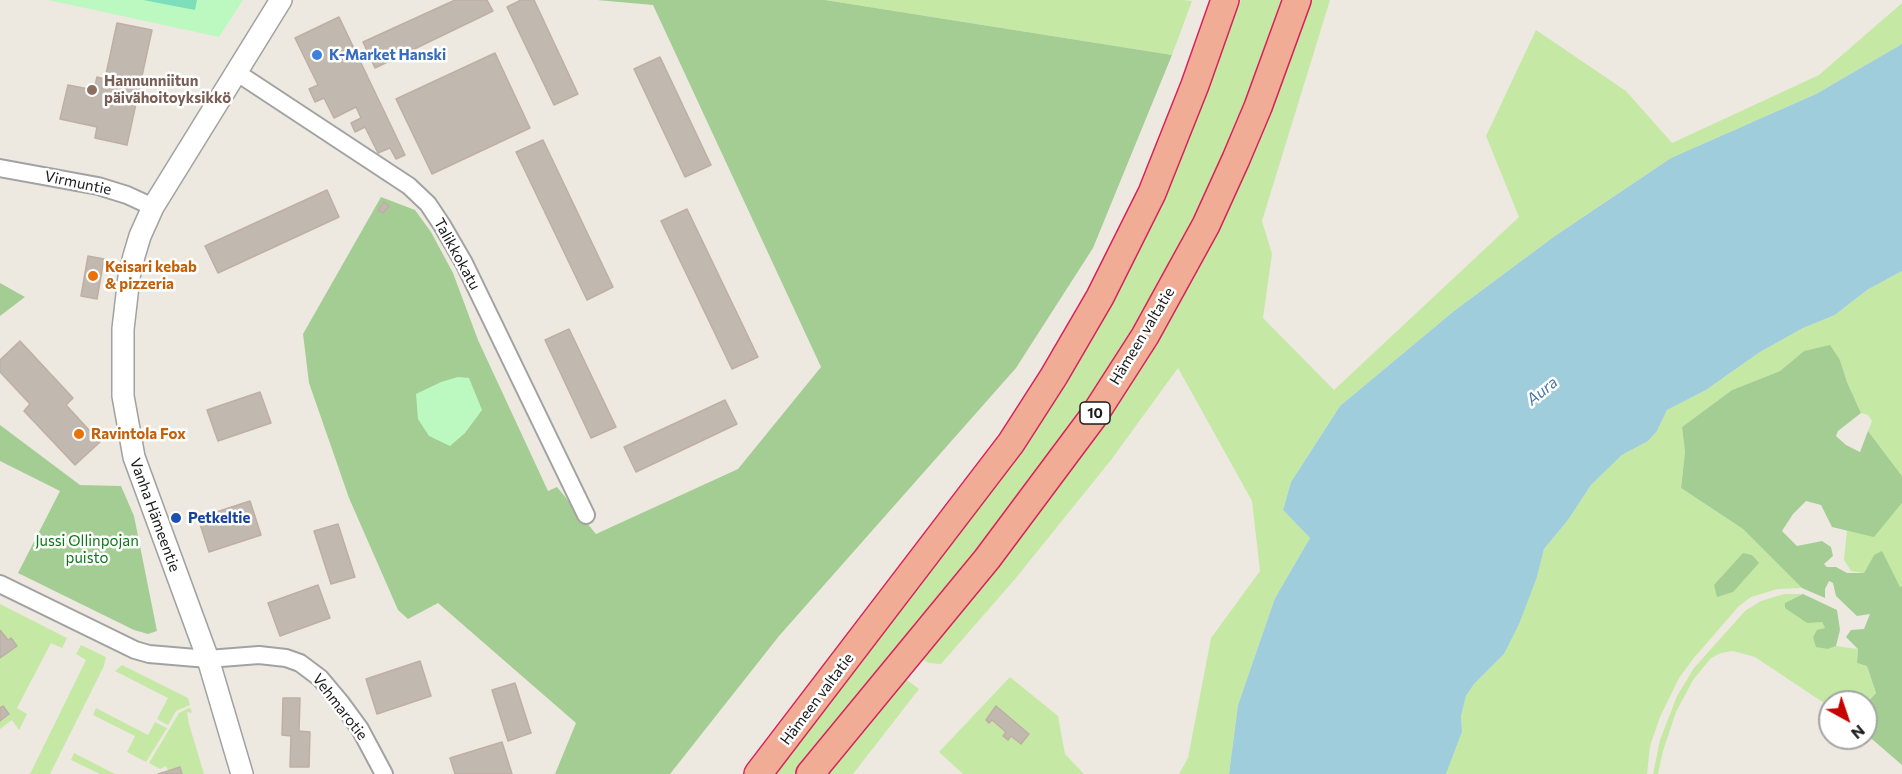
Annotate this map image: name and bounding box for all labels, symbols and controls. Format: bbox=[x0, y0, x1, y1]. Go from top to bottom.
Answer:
place label: K-Market Hanski bbox=[329, 46, 446, 64]
marker: K-Market Hanski bbox=[310, 48, 324, 62]
place label: Hannunniitun päivähoitoyksikkö bbox=[104, 72, 231, 107]
marker: Hannunniitun päivähoitoyksikkö bbox=[85, 83, 99, 97]
street label: Virmuntie bbox=[43, 167, 113, 199]
street label: Talikkokatu bbox=[430, 215, 484, 293]
place label: Keisari kebab & pizzeria bbox=[105, 258, 197, 293]
marker: Keisari kebab & pizzeria bbox=[86, 269, 100, 283]
street label: Hämeen valtatie bbox=[1106, 284, 1178, 388]
water label: Aura bbox=[1523, 373, 1561, 409]
road number: 10 bbox=[1080, 402, 1110, 424]
place label: Ravintola Fox bbox=[91, 425, 186, 443]
marker: Ravintola Fox bbox=[72, 427, 86, 441]
street label: Vanha Hämeentie bbox=[126, 456, 184, 574]
place label: Petkeltie bbox=[188, 509, 250, 527]
marker: Petkeltie bbox=[169, 511, 183, 525]
park label: Jussi Ollinpojan puisto bbox=[35, 532, 139, 567]
street label: Hämeen valtatie bbox=[777, 649, 857, 749]
street label: Vehmarotie bbox=[309, 670, 371, 744]
north arrow bbox=[1818, 690, 1878, 750]
text: N bbox=[1848, 722, 1869, 744]

